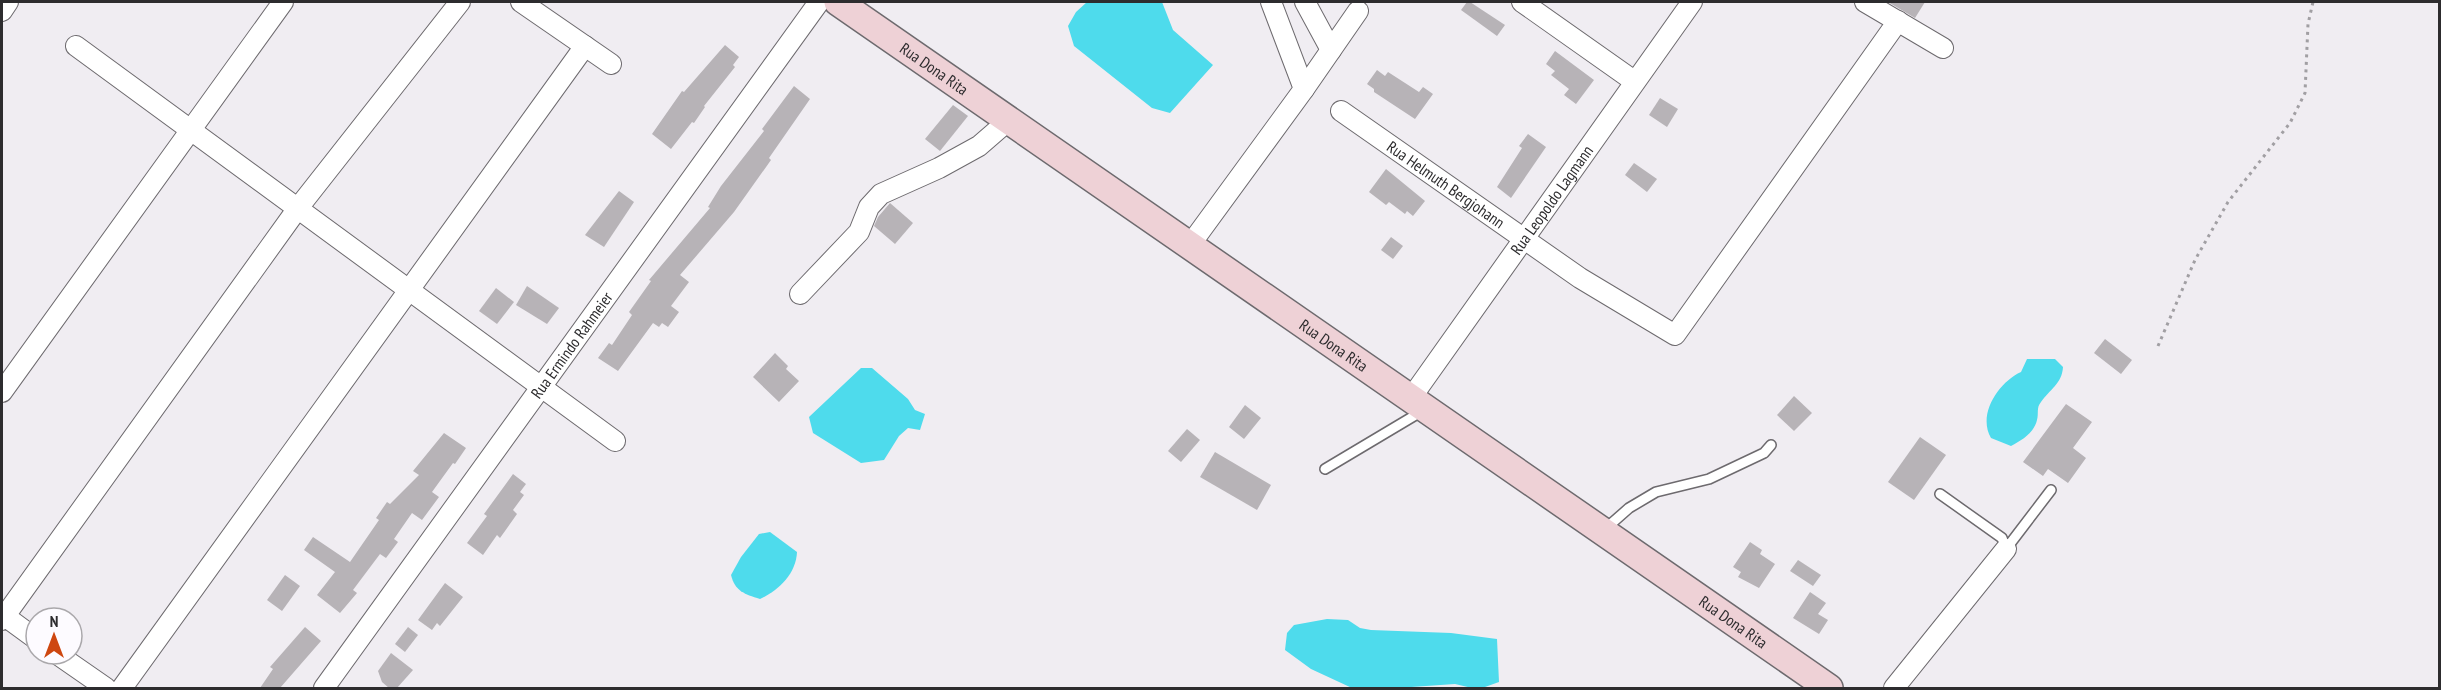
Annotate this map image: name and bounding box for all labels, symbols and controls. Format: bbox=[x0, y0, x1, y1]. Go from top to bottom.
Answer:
street label: Rua Dona Rita bbox=[896, 38, 972, 99]
street label: Rua Helmuth Bergjohann bbox=[1383, 136, 1509, 232]
street label: Rua Leopoldo Lagmann bbox=[1506, 141, 1597, 258]
street label: Rua Ermindo Rahmeier bbox=[526, 287, 617, 402]
street label: Rua Dona Rita bbox=[1296, 315, 1372, 376]
street label: Rua Dona Rita bbox=[1695, 591, 1771, 652]
north arrow bbox=[24, 606, 84, 666]
text: N bbox=[50, 611, 58, 631]

